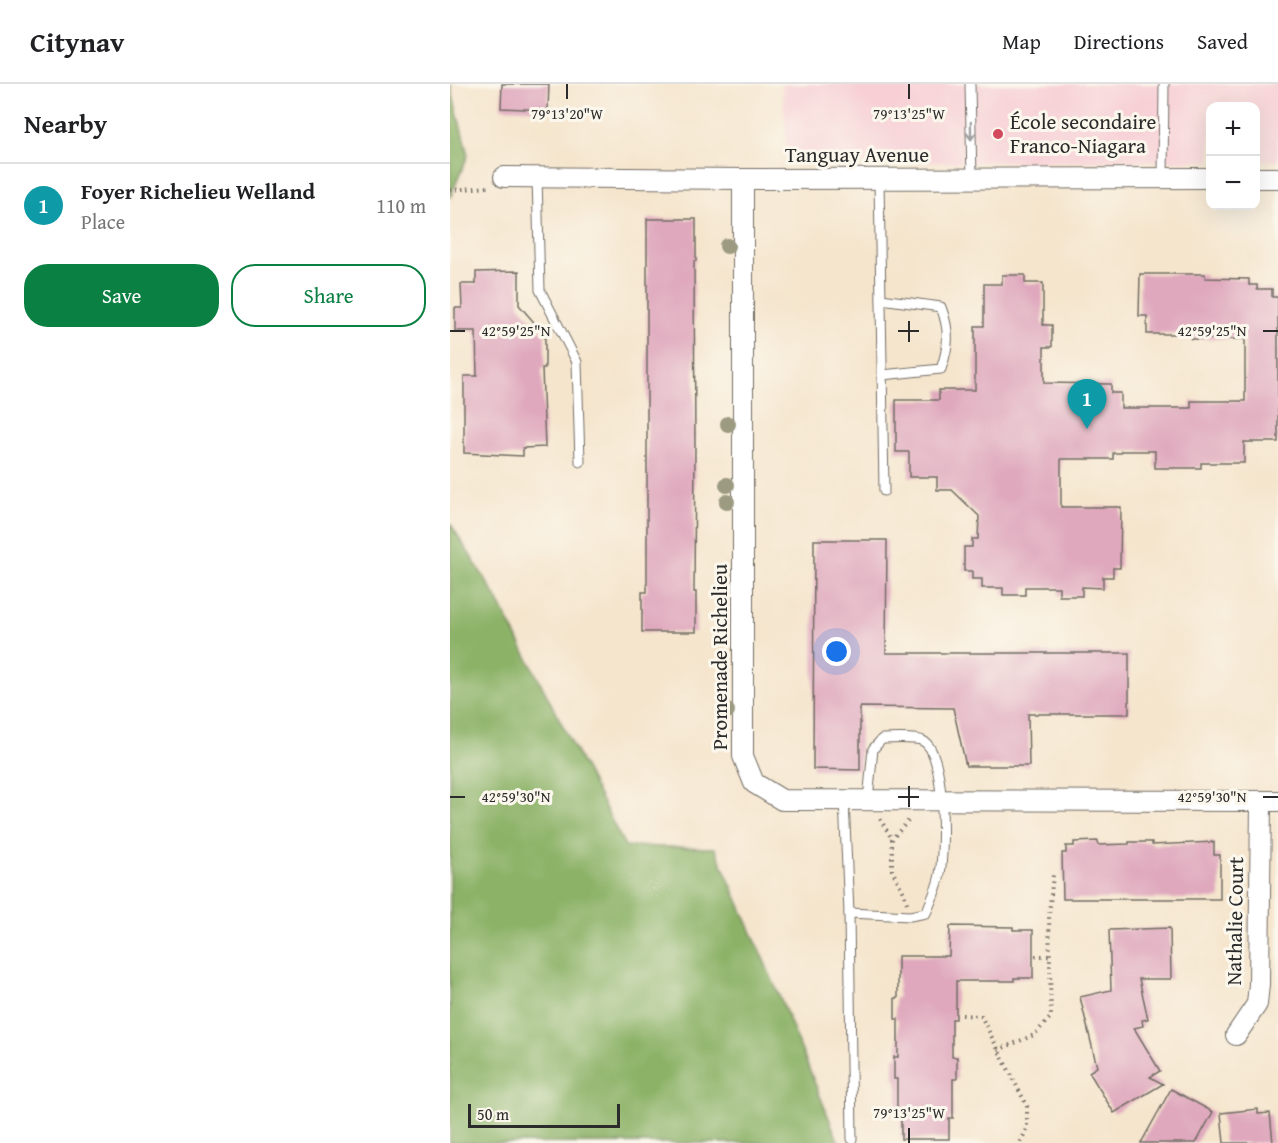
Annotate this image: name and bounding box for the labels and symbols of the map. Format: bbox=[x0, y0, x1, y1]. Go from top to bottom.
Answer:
text: 79°13'20"W bbox=[531, 103, 603, 124]
text: 79°13'25"W bbox=[873, 103, 945, 124]
place label: École secondaire Franco-Niagara bbox=[1010, 106, 1156, 161]
one-way arrow bbox=[965, 121, 977, 141]
marker: École secondaire Franco-Niagara bbox=[991, 127, 1005, 141]
street label: Tanguay Avenue bbox=[785, 139, 929, 170]
text: 42°59'25"N bbox=[482, 320, 551, 341]
text: 42°59'25"N bbox=[1178, 320, 1247, 341]
pin: 1 bbox=[1068, 380, 1106, 429]
street label: Promenade Richelieu bbox=[704, 563, 735, 750]
your location bbox=[822, 637, 851, 666]
text: 42°59'30"N bbox=[482, 786, 551, 807]
text: 42°59'30"N bbox=[1178, 786, 1247, 807]
street label: Nathalie Court bbox=[1218, 856, 1251, 986]
scale bar bbox=[468, 1101, 620, 1128]
text: 79°13'25"W bbox=[873, 1102, 945, 1123]

